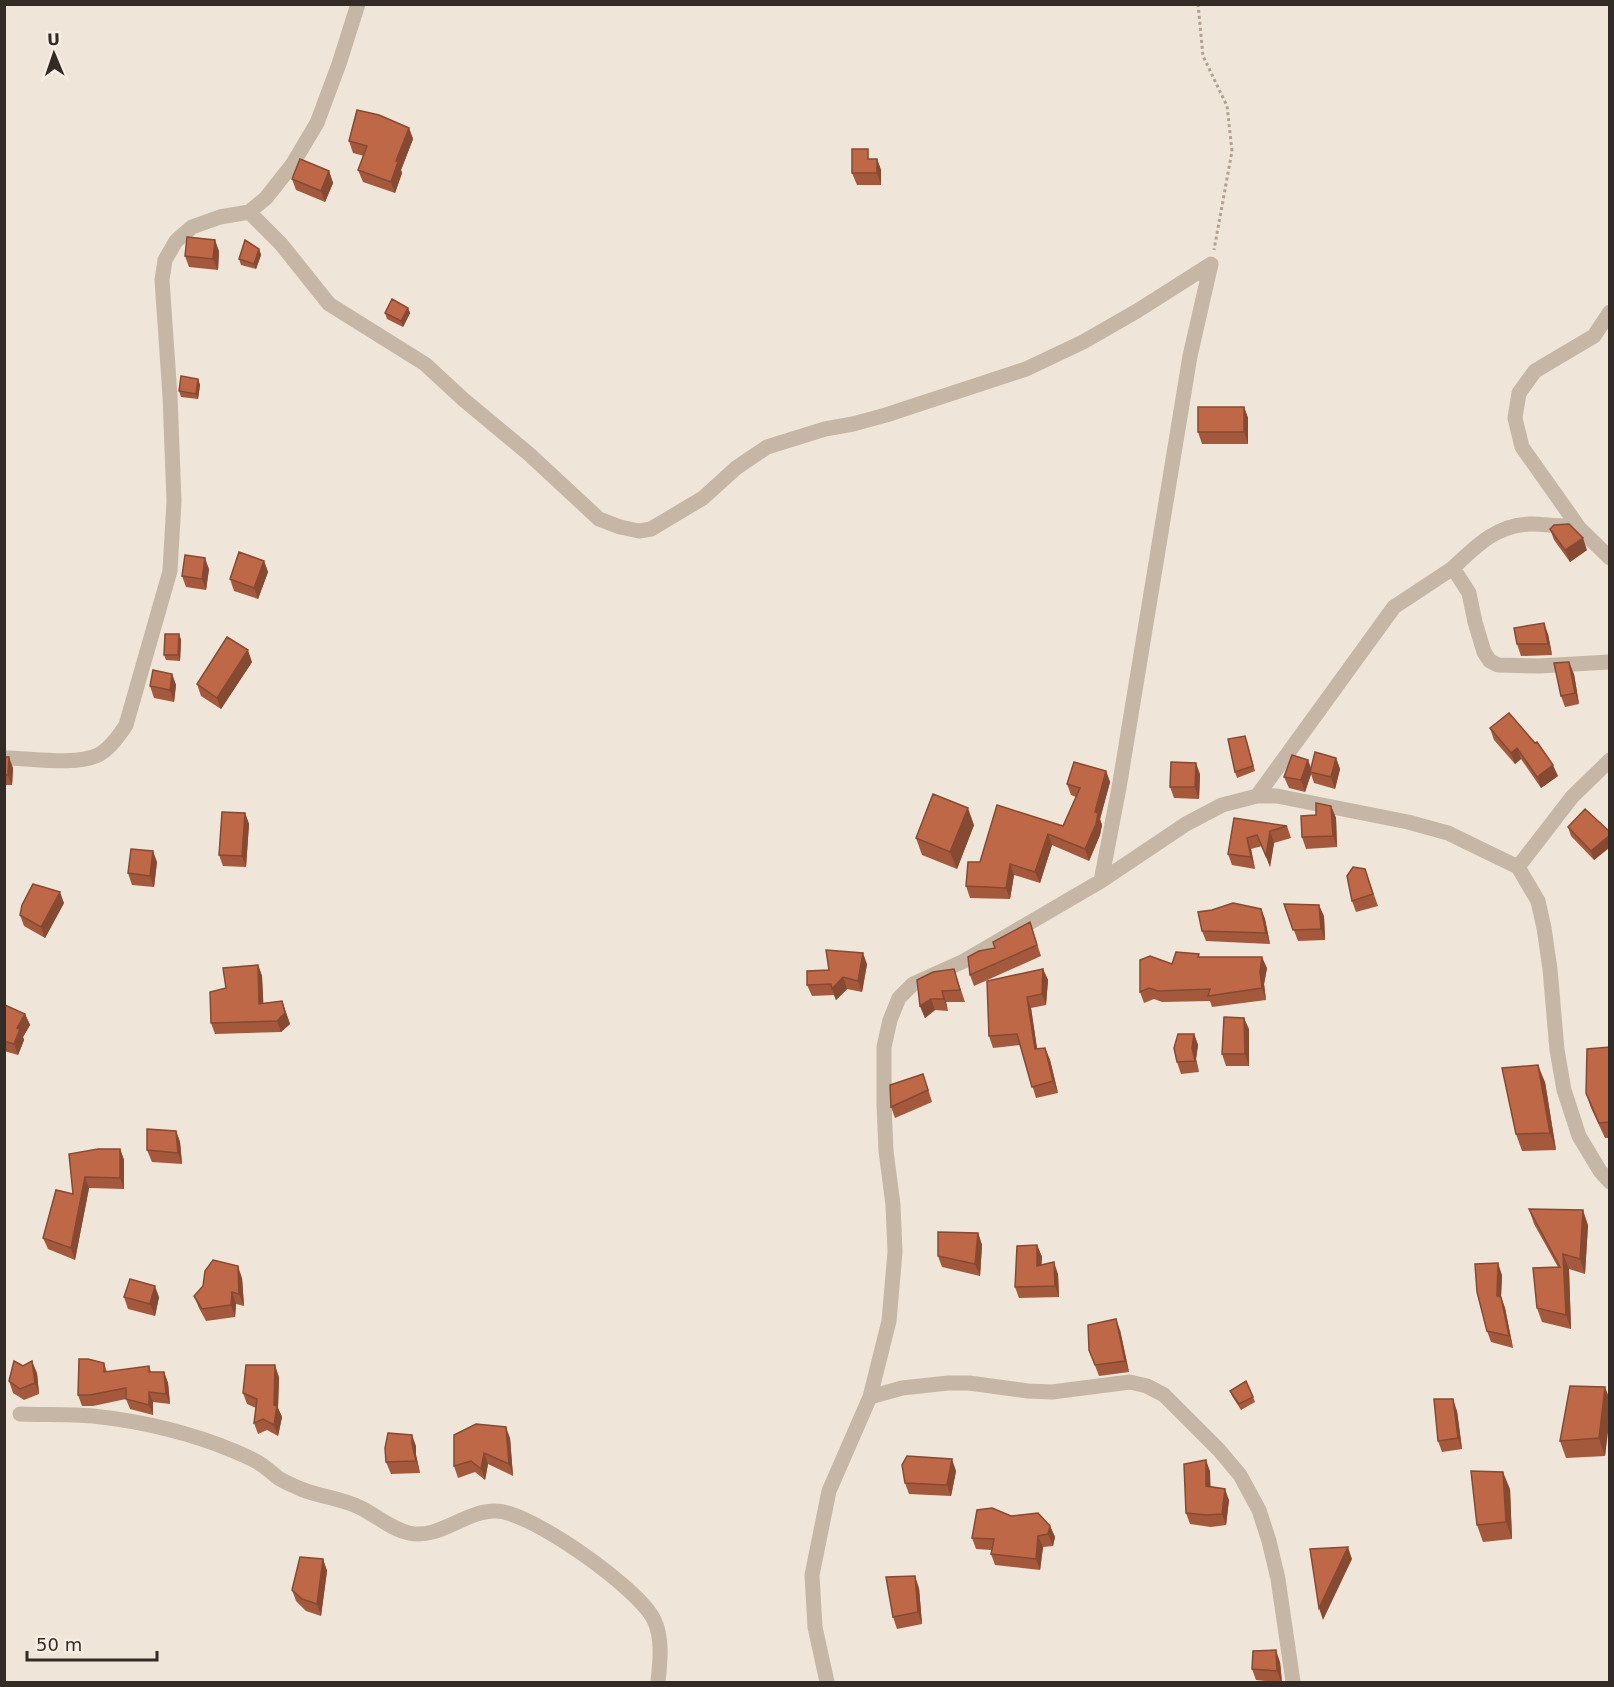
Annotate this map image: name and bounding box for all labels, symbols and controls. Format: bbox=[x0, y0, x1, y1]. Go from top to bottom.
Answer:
north arrow bbox=[24, 24, 84, 84]
text: U bbox=[47, 30, 60, 49]
scale bar bbox=[27, 1624, 158, 1662]
text: 50 m bbox=[36, 1634, 82, 1655]

